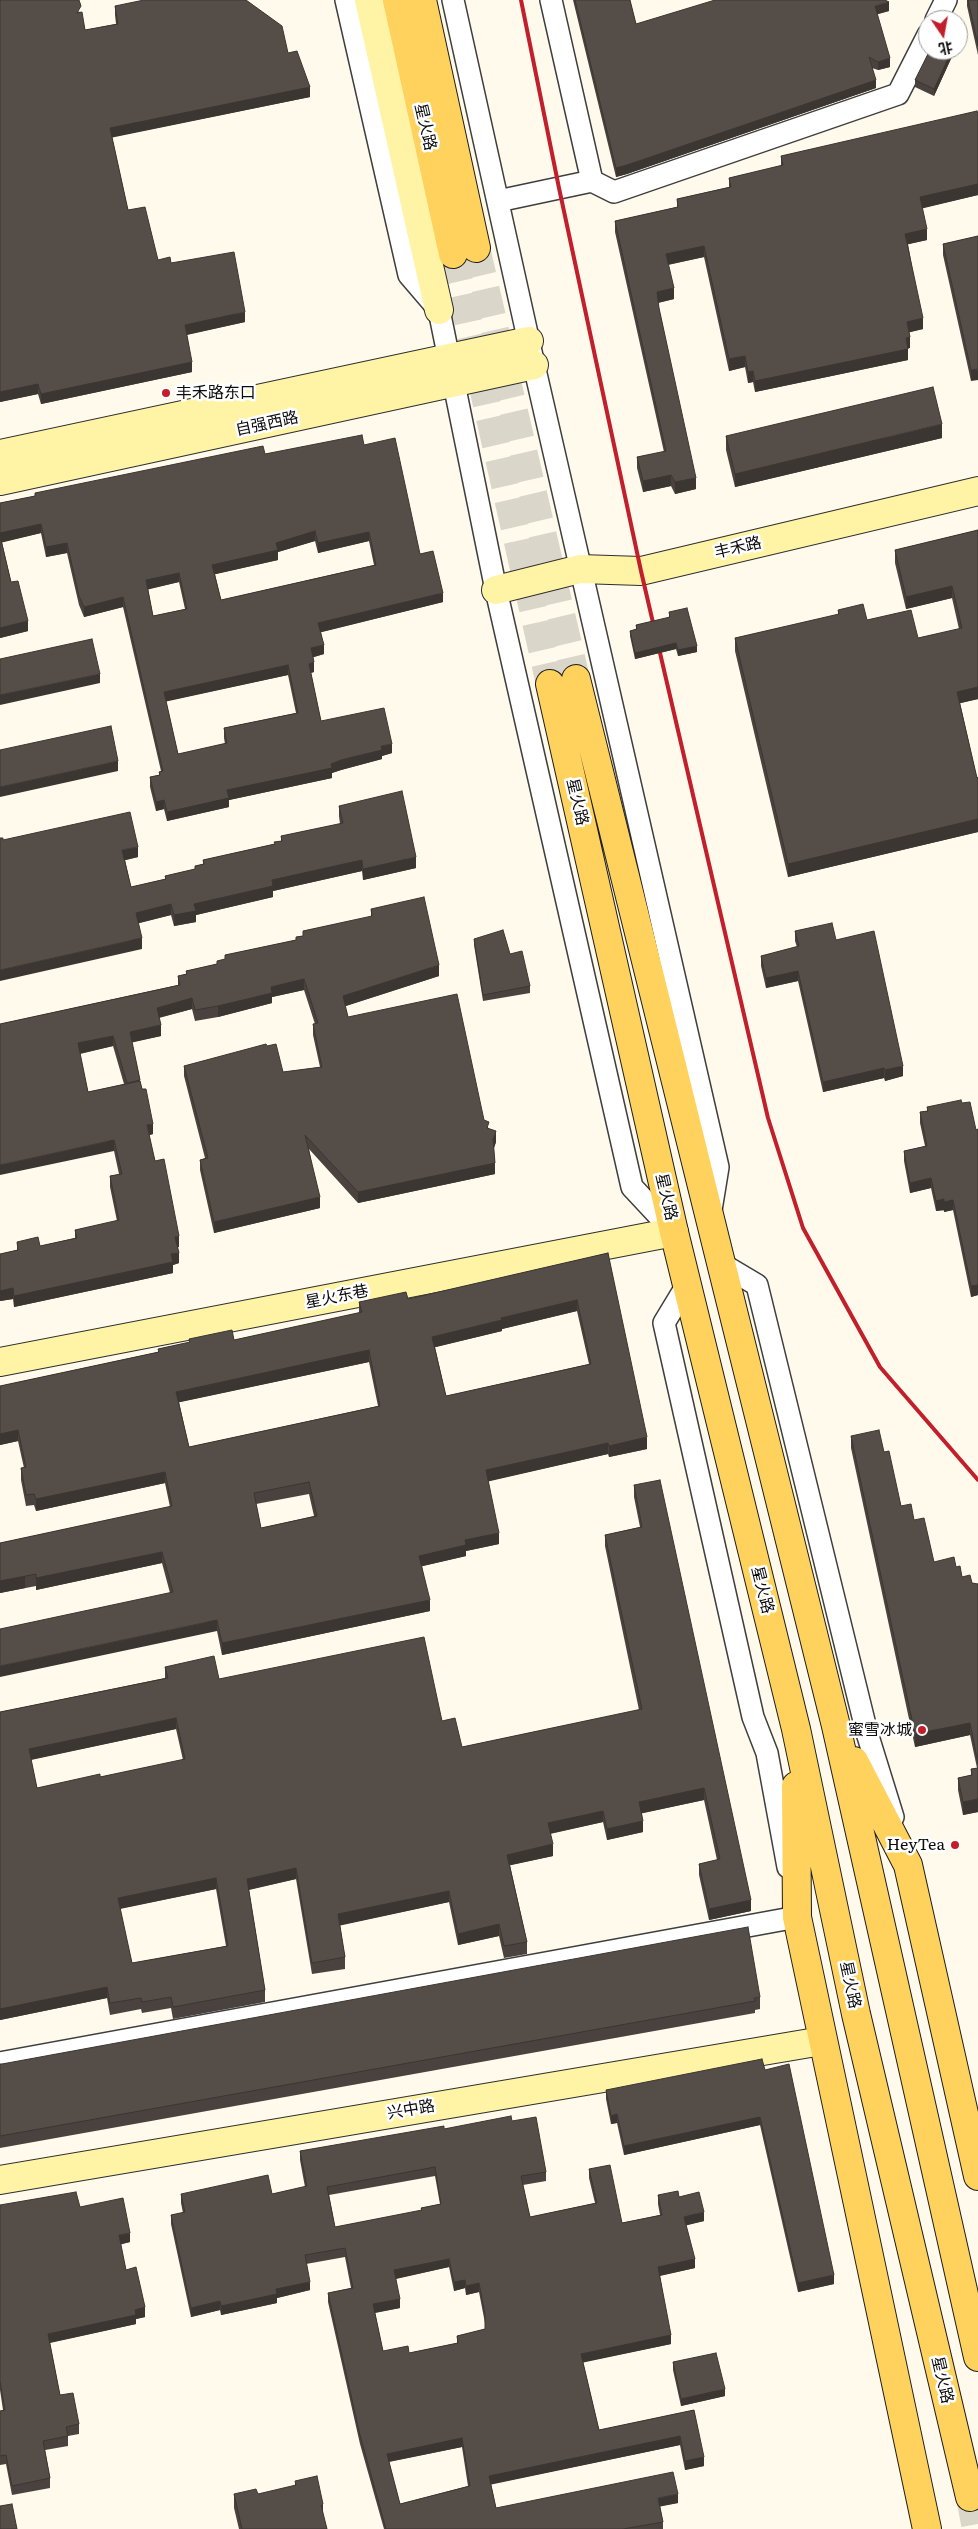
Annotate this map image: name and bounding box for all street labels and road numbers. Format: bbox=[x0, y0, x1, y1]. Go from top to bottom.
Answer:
street label: 星火路 bbox=[410, 101, 440, 153]
street label: 自强西路 bbox=[234, 408, 300, 440]
street label: 丰禾路 bbox=[712, 533, 764, 563]
street label: 星火路 bbox=[562, 776, 592, 828]
street label: 星火路 bbox=[651, 1171, 681, 1223]
street label: 星火东巷 bbox=[304, 1281, 370, 1313]
street label: 星火路 bbox=[747, 1564, 777, 1616]
street label: 星火路 bbox=[836, 1960, 864, 2010]
street label: 兴中路 bbox=[386, 2096, 436, 2124]
street label: 星火路 bbox=[927, 2354, 957, 2406]

